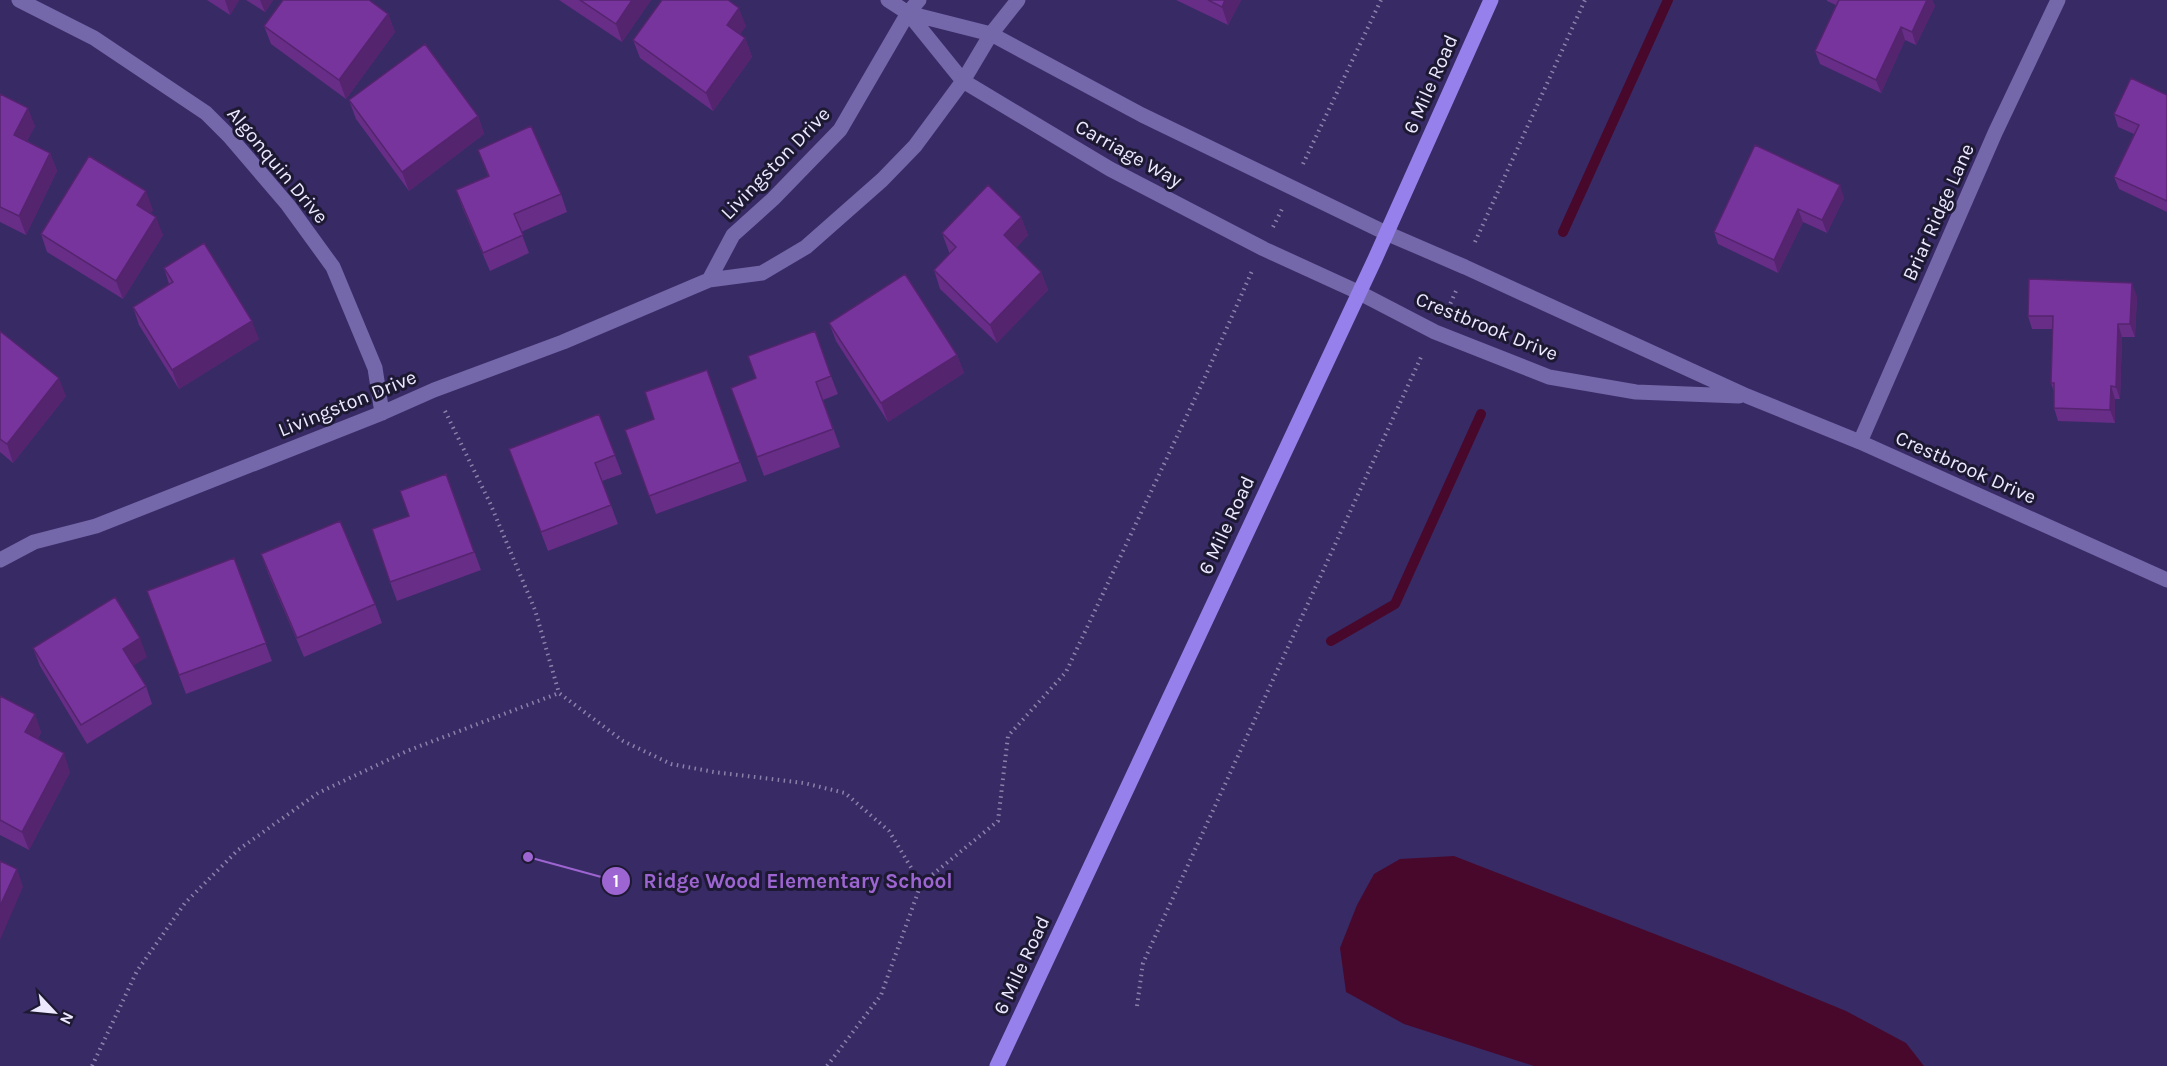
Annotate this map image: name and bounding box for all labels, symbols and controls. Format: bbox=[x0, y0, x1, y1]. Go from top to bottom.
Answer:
street label: 6 Mile Road bbox=[1398, 31, 1462, 137]
street label: Livingston Drive bbox=[716, 102, 835, 224]
street label: Algonquin Drive bbox=[222, 103, 333, 228]
street label: Carriage Way bbox=[1071, 115, 1186, 192]
street label: Briar Ridge Lane bbox=[1898, 140, 1979, 284]
street label: Crestbrook Drive bbox=[1412, 287, 1561, 365]
street label: Livingston Drive bbox=[275, 365, 420, 442]
street label: Crestbrook Drive bbox=[1892, 426, 2040, 509]
street label: 6 Mile Road bbox=[1194, 472, 1259, 578]
callout: Ridge Wood Elementary School bbox=[601, 861, 964, 900]
text: Ridge Wood Elementary School bbox=[643, 869, 953, 893]
text: 1 bbox=[613, 870, 619, 892]
street label: 6 Mile Road bbox=[989, 912, 1054, 1018]
north arrow bbox=[24, 982, 84, 1042]
text: N bbox=[56, 1009, 78, 1028]

